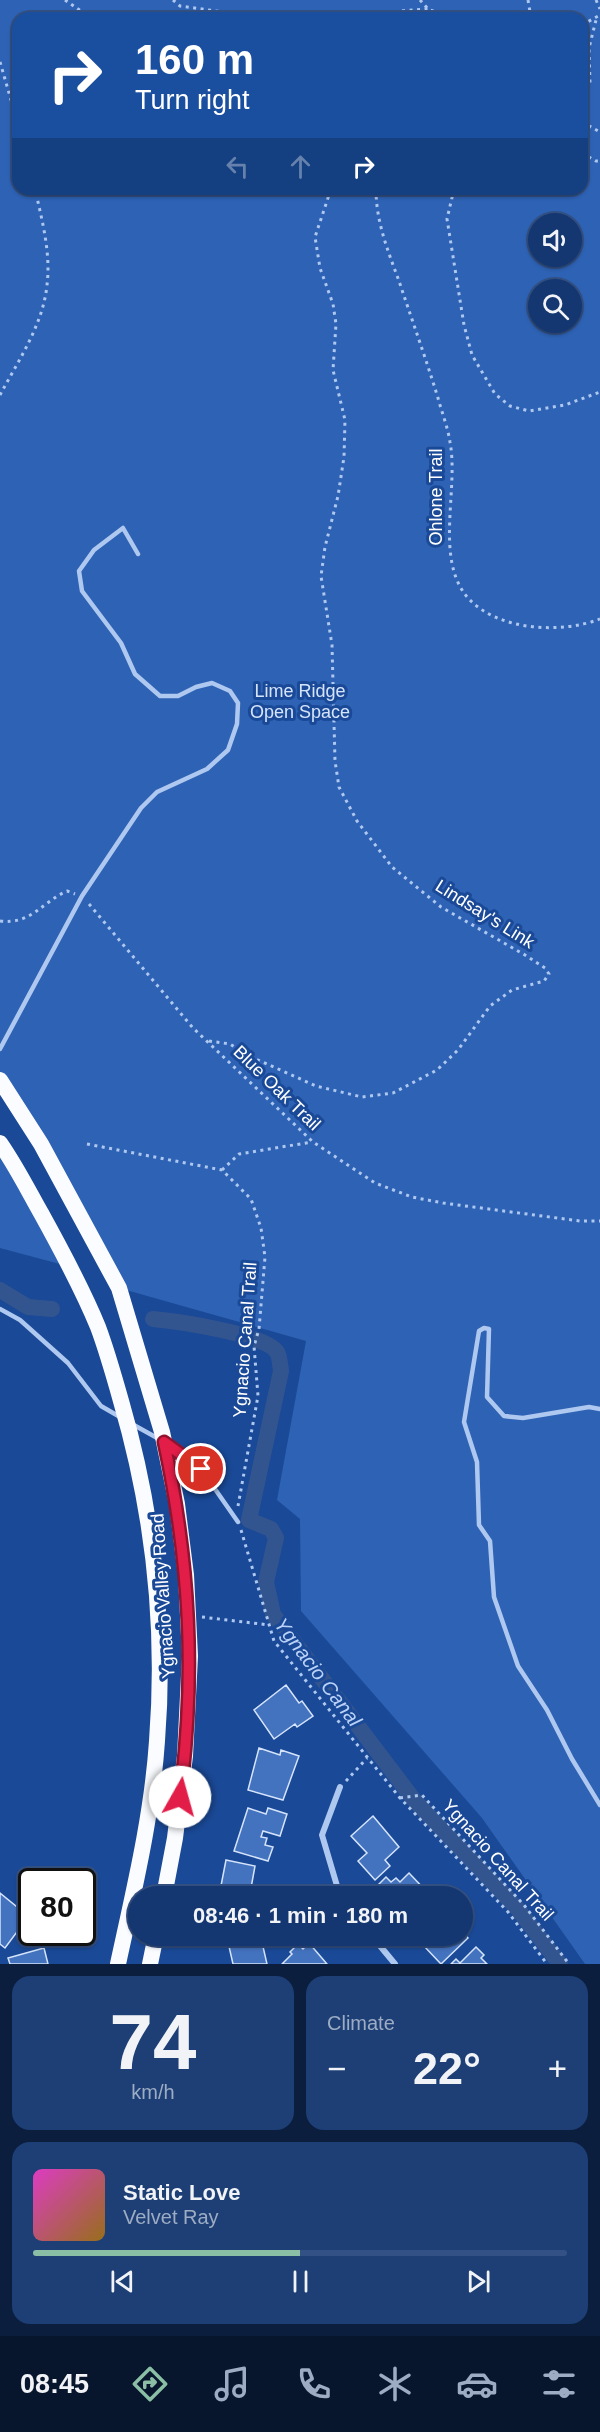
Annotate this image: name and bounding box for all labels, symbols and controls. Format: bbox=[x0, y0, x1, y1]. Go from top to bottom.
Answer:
icon: right bbox=[36, 36, 114, 114]
text: 160 m bbox=[135, 36, 254, 83]
text: Turn right bbox=[135, 85, 250, 115]
icon: left bbox=[221, 150, 254, 183]
icon: ahead bbox=[284, 150, 317, 183]
icon: right bbox=[347, 150, 380, 183]
map controls bbox=[528, 213, 582, 333]
button: sound bbox=[528, 213, 582, 267]
button: search bbox=[528, 279, 582, 333]
street label: Ohlone Trail bbox=[426, 448, 446, 546]
park label: Lime Ridge Open Space bbox=[250, 681, 350, 722]
street label: Lindsay's Link bbox=[432, 876, 539, 953]
street label: Blue Oak Trail bbox=[229, 1042, 325, 1134]
street label: Ygnacio Canal Trail bbox=[230, 1261, 260, 1419]
pin bbox=[175, 1443, 226, 1494]
icon: arrive bbox=[184, 1452, 217, 1485]
street label: Ygnacio Valley Road bbox=[147, 1513, 179, 1679]
water label: Ygnacio Canal bbox=[270, 1613, 366, 1731]
position arrow bbox=[148, 1765, 212, 1829]
street label: Ygnacio Canal Trail bbox=[438, 1795, 558, 1925]
speed limit sign: 80 bbox=[18, 1868, 96, 1946]
text: 08:46 · 1 min · 180 m bbox=[193, 1903, 408, 1928]
text: 74 bbox=[110, 1998, 196, 2086]
text: Climate bbox=[327, 2012, 395, 2034]
text: 22° bbox=[413, 2043, 481, 2094]
text: − bbox=[327, 2050, 346, 2087]
text: + bbox=[548, 2050, 567, 2087]
text: km/h bbox=[131, 2081, 175, 2103]
text: Static Love bbox=[123, 2180, 240, 2205]
text: Velvet Ray bbox=[123, 2206, 219, 2228]
icon: previous bbox=[106, 2265, 139, 2298]
icon: pause bbox=[284, 2265, 317, 2298]
icon: next bbox=[462, 2265, 495, 2298]
icon: directions bbox=[129, 2363, 171, 2405]
icon: music bbox=[211, 2363, 253, 2405]
icon: phone bbox=[293, 2363, 335, 2405]
icon: climate bbox=[374, 2363, 416, 2405]
icon: car bbox=[456, 2363, 498, 2405]
icon: filters bbox=[538, 2363, 580, 2405]
text: 08:45 bbox=[20, 2369, 89, 2399]

